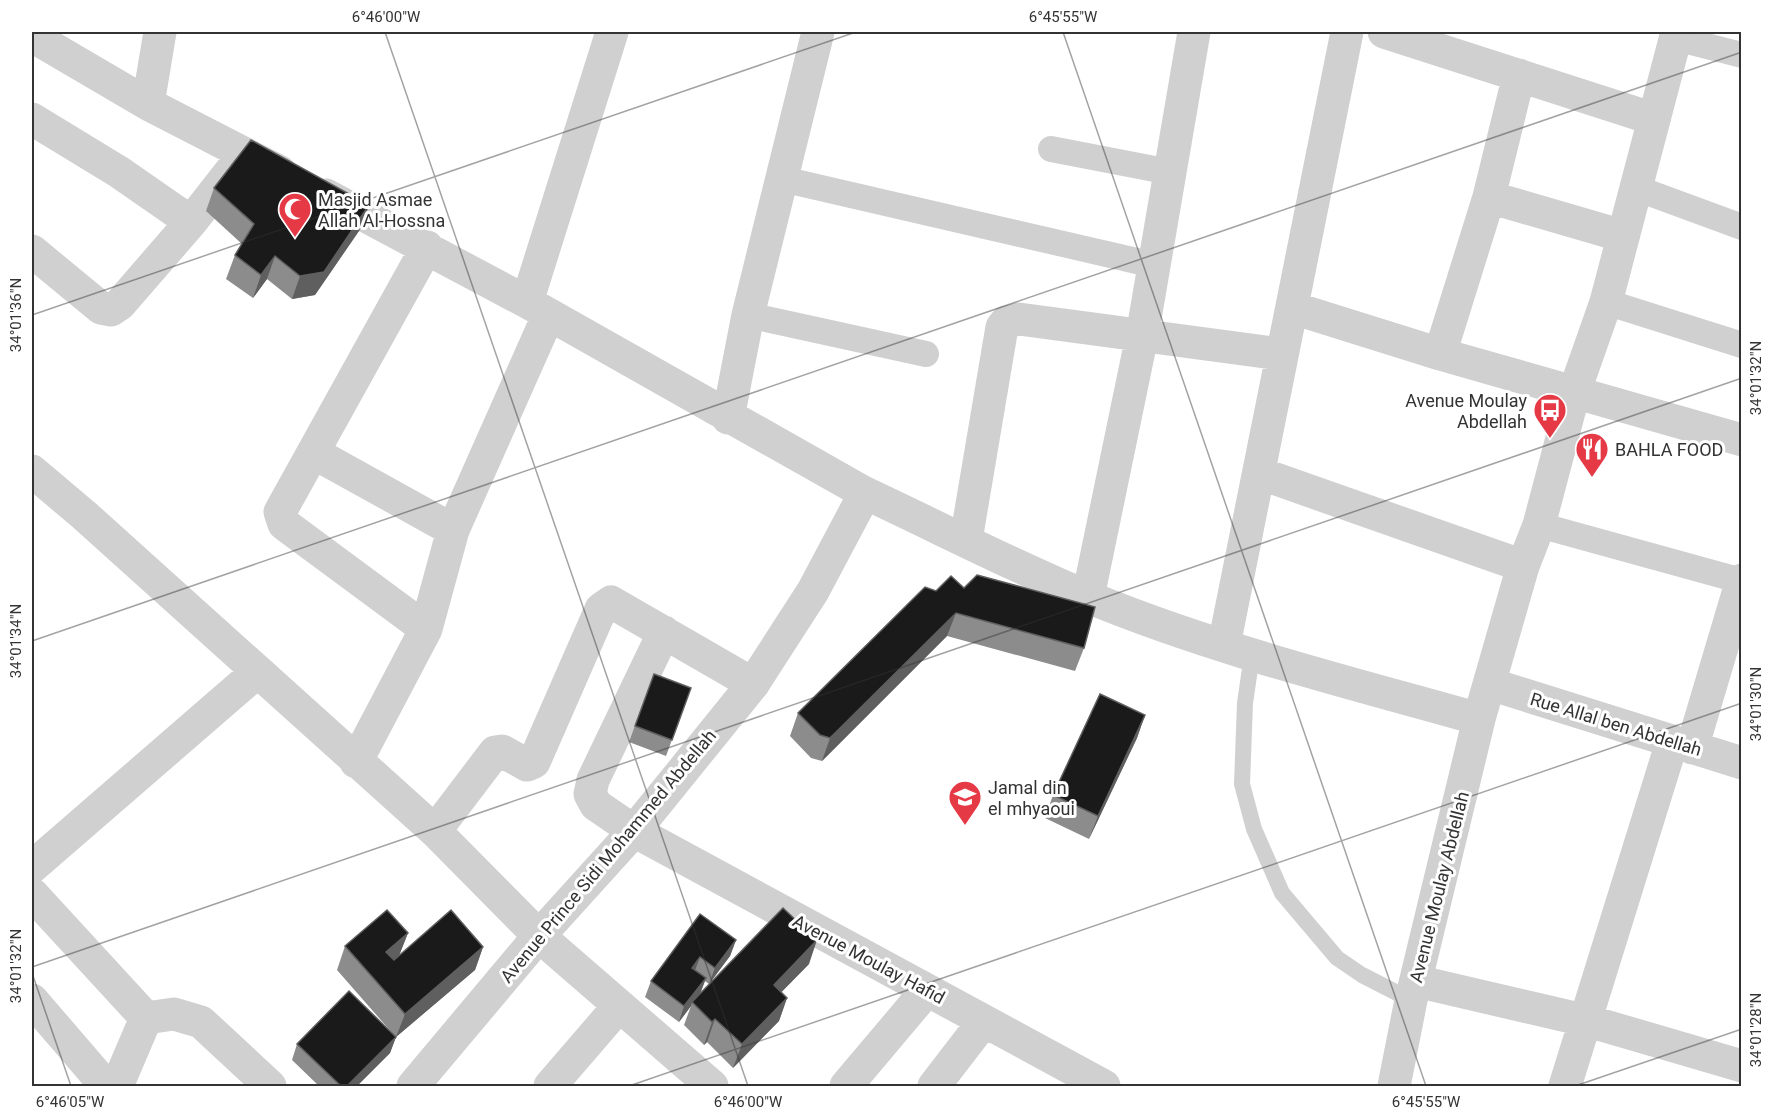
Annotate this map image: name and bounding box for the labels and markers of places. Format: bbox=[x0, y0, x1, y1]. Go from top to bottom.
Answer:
place label: Masjid Asmae Allah Al-Hossna bbox=[318, 189, 445, 231]
mosque icon: Masjid Asmae Allah Al-Hossna bbox=[277, 191, 313, 238]
place label: Avenue Moulay Abdellah bbox=[1405, 390, 1527, 432]
bus stop icon: Avenue Moulay Abdellah bbox=[1532, 392, 1568, 439]
restaurant icon: BAHLA FOOD bbox=[1574, 431, 1610, 478]
place label: BAHLA FOOD bbox=[1615, 439, 1723, 460]
place label: Jamal din el mhyaoui bbox=[988, 777, 1075, 819]
school or university icon: Jamal din el mhyaoui bbox=[947, 779, 983, 826]

